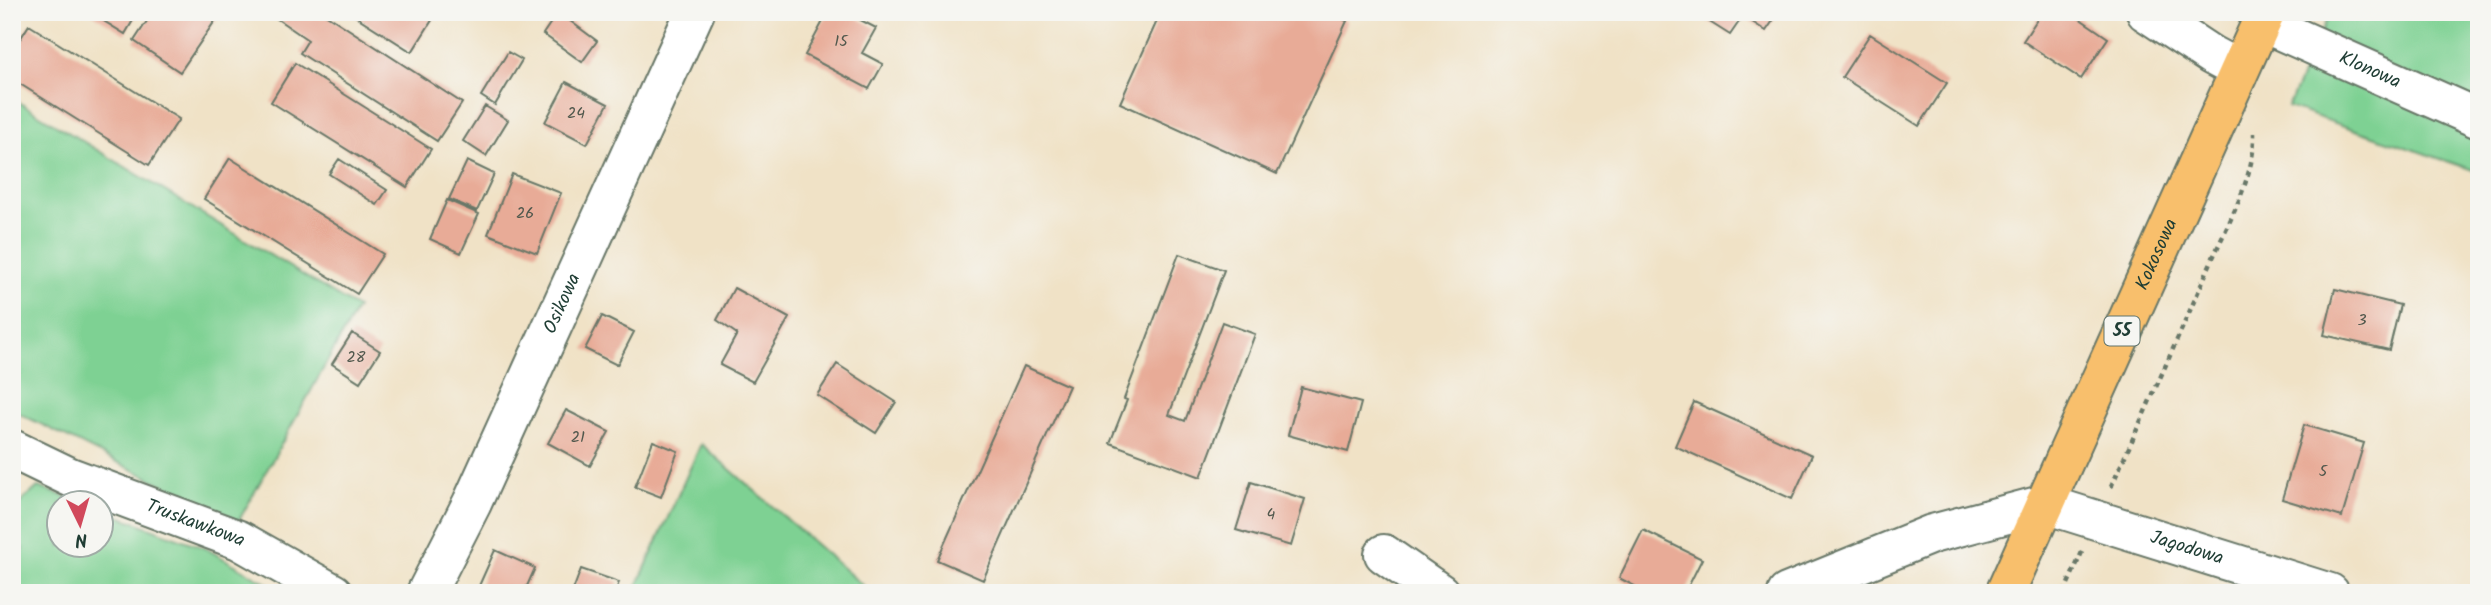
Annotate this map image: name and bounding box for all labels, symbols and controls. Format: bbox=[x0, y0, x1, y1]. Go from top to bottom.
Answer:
house number: 15 bbox=[834, 29, 849, 54]
street label: Klonowa bbox=[2334, 43, 2405, 97]
house number: 24 bbox=[567, 101, 585, 126]
house number: 26 bbox=[516, 201, 534, 226]
street label: Kokosowa bbox=[2128, 214, 2186, 295]
street label: Osikowa bbox=[536, 269, 589, 339]
house number: 3 bbox=[2357, 308, 2367, 333]
road number: 55 bbox=[2104, 316, 2140, 346]
house number: 28 bbox=[347, 345, 366, 370]
house number: 21 bbox=[571, 425, 585, 450]
house number: 5 bbox=[2319, 459, 2329, 484]
north arrow bbox=[46, 490, 116, 560]
street label: Truskawkowa bbox=[141, 492, 251, 556]
house number: 4 bbox=[1267, 502, 1276, 527]
text: N bbox=[74, 523, 89, 554]
street label: Jagodowa bbox=[2146, 523, 2227, 574]

